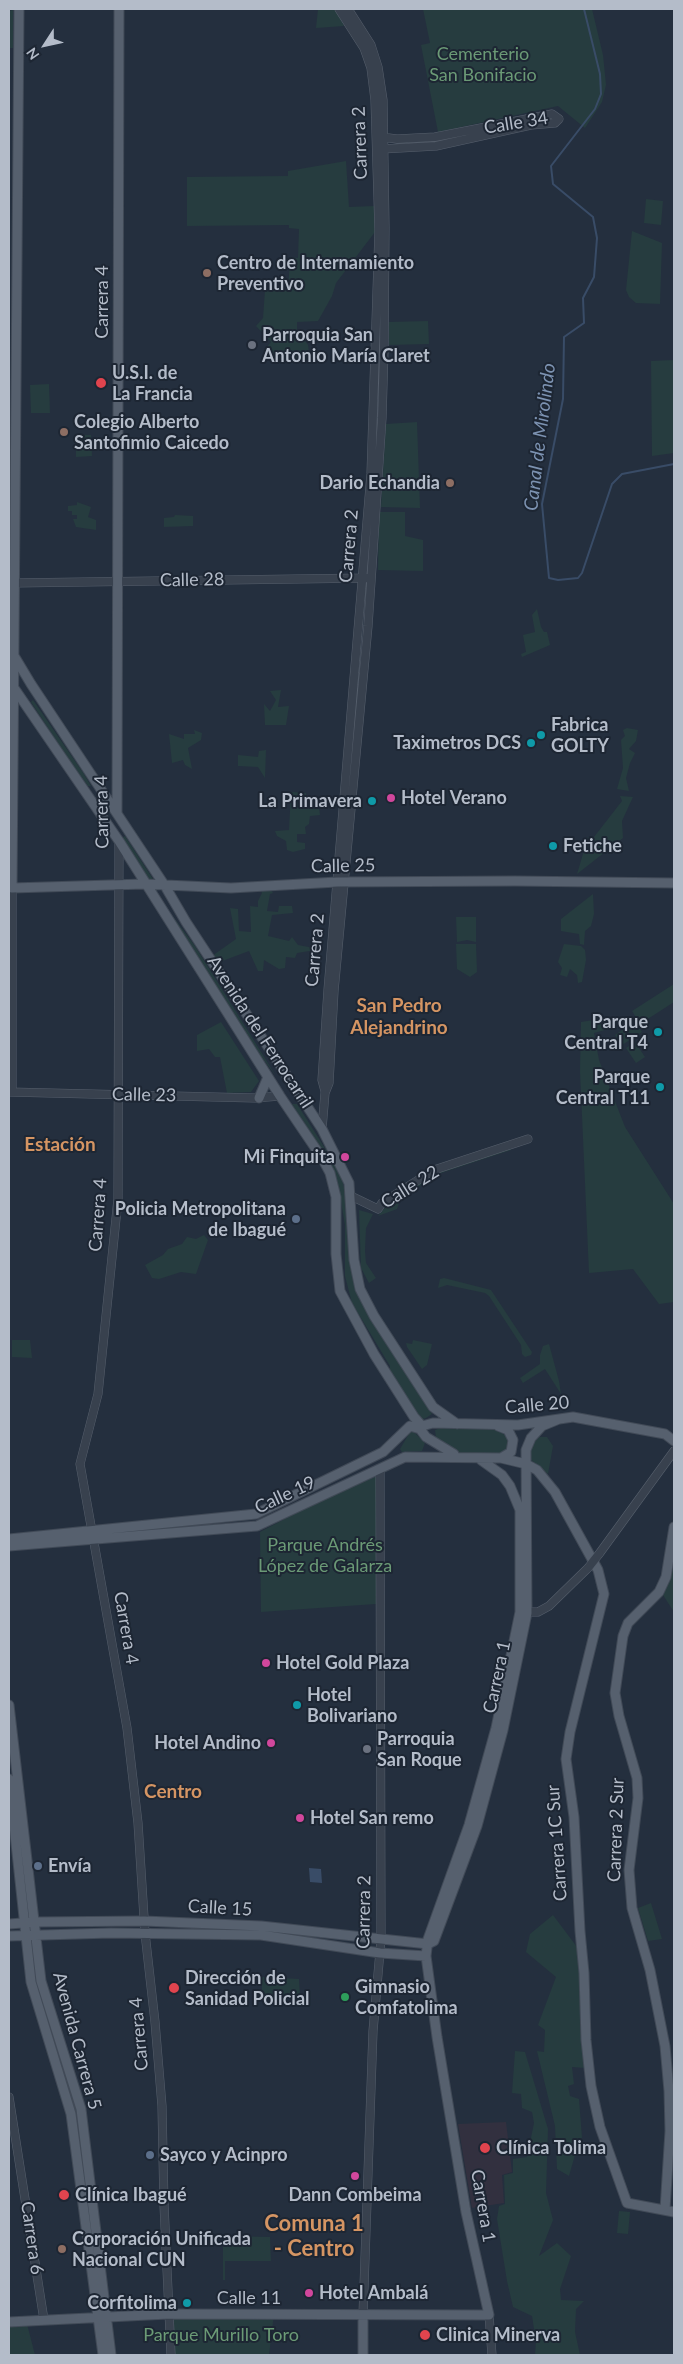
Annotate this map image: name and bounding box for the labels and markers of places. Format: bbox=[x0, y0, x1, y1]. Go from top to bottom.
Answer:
place label: Centro de Internamiento Preventivo bbox=[217, 252, 414, 294]
marker: Centro de Internamiento Preventivo bbox=[201, 267, 213, 279]
place label: Parroquia San Antonio María Claret bbox=[262, 324, 430, 366]
marker: Parroquia San Antonio María Claret bbox=[246, 339, 258, 351]
place label: U.S.I. de La Francia bbox=[112, 362, 193, 404]
marker: U.S.I. de La Francia bbox=[94, 376, 108, 390]
place label: Colegio Alberto Santofimio Caicedo bbox=[74, 411, 229, 454]
marker: Colegio Alberto Santofimio Caicedo bbox=[58, 426, 70, 438]
place label: Dario Echandia bbox=[319, 472, 440, 494]
marker: Dario Echandia bbox=[444, 477, 456, 489]
place label: Fabrica GOLTY bbox=[551, 714, 609, 756]
marker: Fabrica GOLTY bbox=[535, 729, 547, 741]
place label: Taximetros DCS bbox=[393, 732, 521, 754]
marker: Taximetros DCS bbox=[525, 737, 537, 749]
place label: Hotel Verano bbox=[401, 787, 507, 809]
place label: La Primavera bbox=[258, 790, 362, 812]
marker: Hotel Verano bbox=[385, 792, 397, 804]
marker: La Primavera bbox=[366, 795, 378, 807]
place label: Fetiche bbox=[563, 835, 622, 857]
marker: Fetiche bbox=[547, 840, 559, 852]
place label: Parque Central T4 bbox=[564, 1011, 648, 1054]
marker: Parque Central T4 bbox=[652, 1026, 664, 1038]
place label: Parque Central T11 bbox=[556, 1066, 650, 1108]
marker: Parque Central T11 bbox=[654, 1081, 666, 1093]
place label: Mi Finquita bbox=[244, 1146, 335, 1168]
marker: Mi Finquita bbox=[339, 1151, 351, 1163]
place label: Policia Metropolitana de Ibagué bbox=[115, 1198, 286, 1240]
marker: Policia Metropolitana de Ibagué bbox=[290, 1213, 302, 1225]
place label: Hotel Gold Plaza bbox=[276, 1652, 409, 1674]
marker: Hotel Gold Plaza bbox=[260, 1657, 272, 1669]
place label: Hotel Bolivariano bbox=[307, 1684, 397, 1726]
marker: Hotel Bolivariano bbox=[291, 1699, 303, 1711]
place label: Parroquia San Roque bbox=[377, 1728, 462, 1770]
place label: Hotel Andino bbox=[154, 1732, 261, 1754]
marker: Hotel Andino bbox=[265, 1737, 277, 1749]
marker: Parroquia San Roque bbox=[361, 1743, 373, 1755]
place label: Hotel San remo bbox=[310, 1807, 434, 1829]
marker: Hotel San remo bbox=[294, 1812, 306, 1824]
place label: Envía bbox=[48, 1855, 91, 1877]
marker: Envía bbox=[32, 1860, 44, 1872]
place label: Dirección de Sanidad Policial bbox=[185, 1967, 310, 2010]
place label: Gimnasio Comfatolima bbox=[355, 1976, 458, 2018]
marker: Dirección de Sanidad Policial bbox=[167, 1981, 181, 1995]
marker: Gimnasio Comfatolima bbox=[339, 1991, 351, 2003]
place label: Clínica Tolima bbox=[496, 2137, 606, 2159]
marker: Clínica Tolima bbox=[478, 2141, 492, 2155]
place label: Sayco y Acinpro bbox=[160, 2144, 288, 2166]
marker: Sayco y Acinpro bbox=[144, 2149, 156, 2161]
marker: Dann Combeima bbox=[349, 2170, 361, 2182]
place label: Clínica Ibagué bbox=[75, 2184, 187, 2206]
place label: Dann Combeima bbox=[288, 2184, 422, 2206]
marker: Clínica Ibagué bbox=[57, 2188, 71, 2202]
place label: Corporación Unificada Nacional CUN bbox=[72, 2228, 251, 2270]
marker: Corporación Unificada Nacional CUN bbox=[56, 2243, 68, 2255]
place label: Hotel Ambalá bbox=[319, 2282, 428, 2304]
marker: Hotel Ambalá bbox=[303, 2287, 315, 2299]
place label: Corfitolima bbox=[87, 2292, 177, 2314]
marker: Corfitolima bbox=[181, 2297, 193, 2309]
place label: Clinica Minerva bbox=[436, 2324, 560, 2346]
marker: Clinica Minerva bbox=[418, 2328, 432, 2342]

